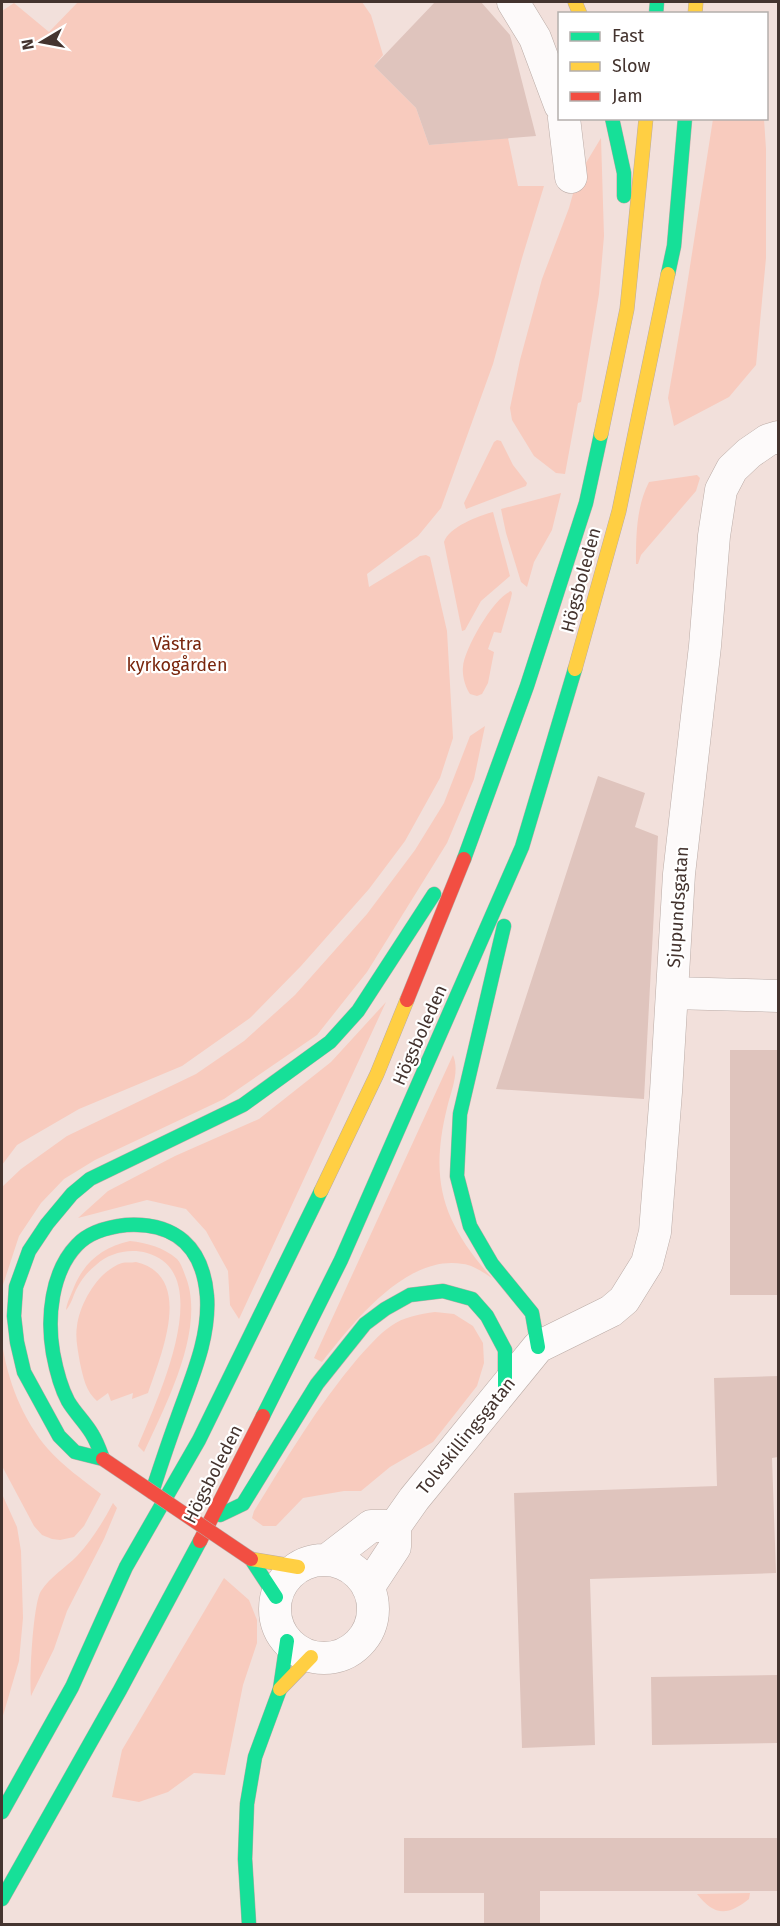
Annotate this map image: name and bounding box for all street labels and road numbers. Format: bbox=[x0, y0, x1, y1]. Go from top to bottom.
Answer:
street label: Högsboleden bbox=[556, 525, 606, 635]
street label: Sjupundsgatan bbox=[663, 846, 693, 968]
street label: Högsboleden bbox=[388, 981, 452, 1089]
street label: Tolvskillingsgatan bbox=[412, 1373, 520, 1499]
street label: Högsboleden bbox=[179, 1421, 247, 1527]

